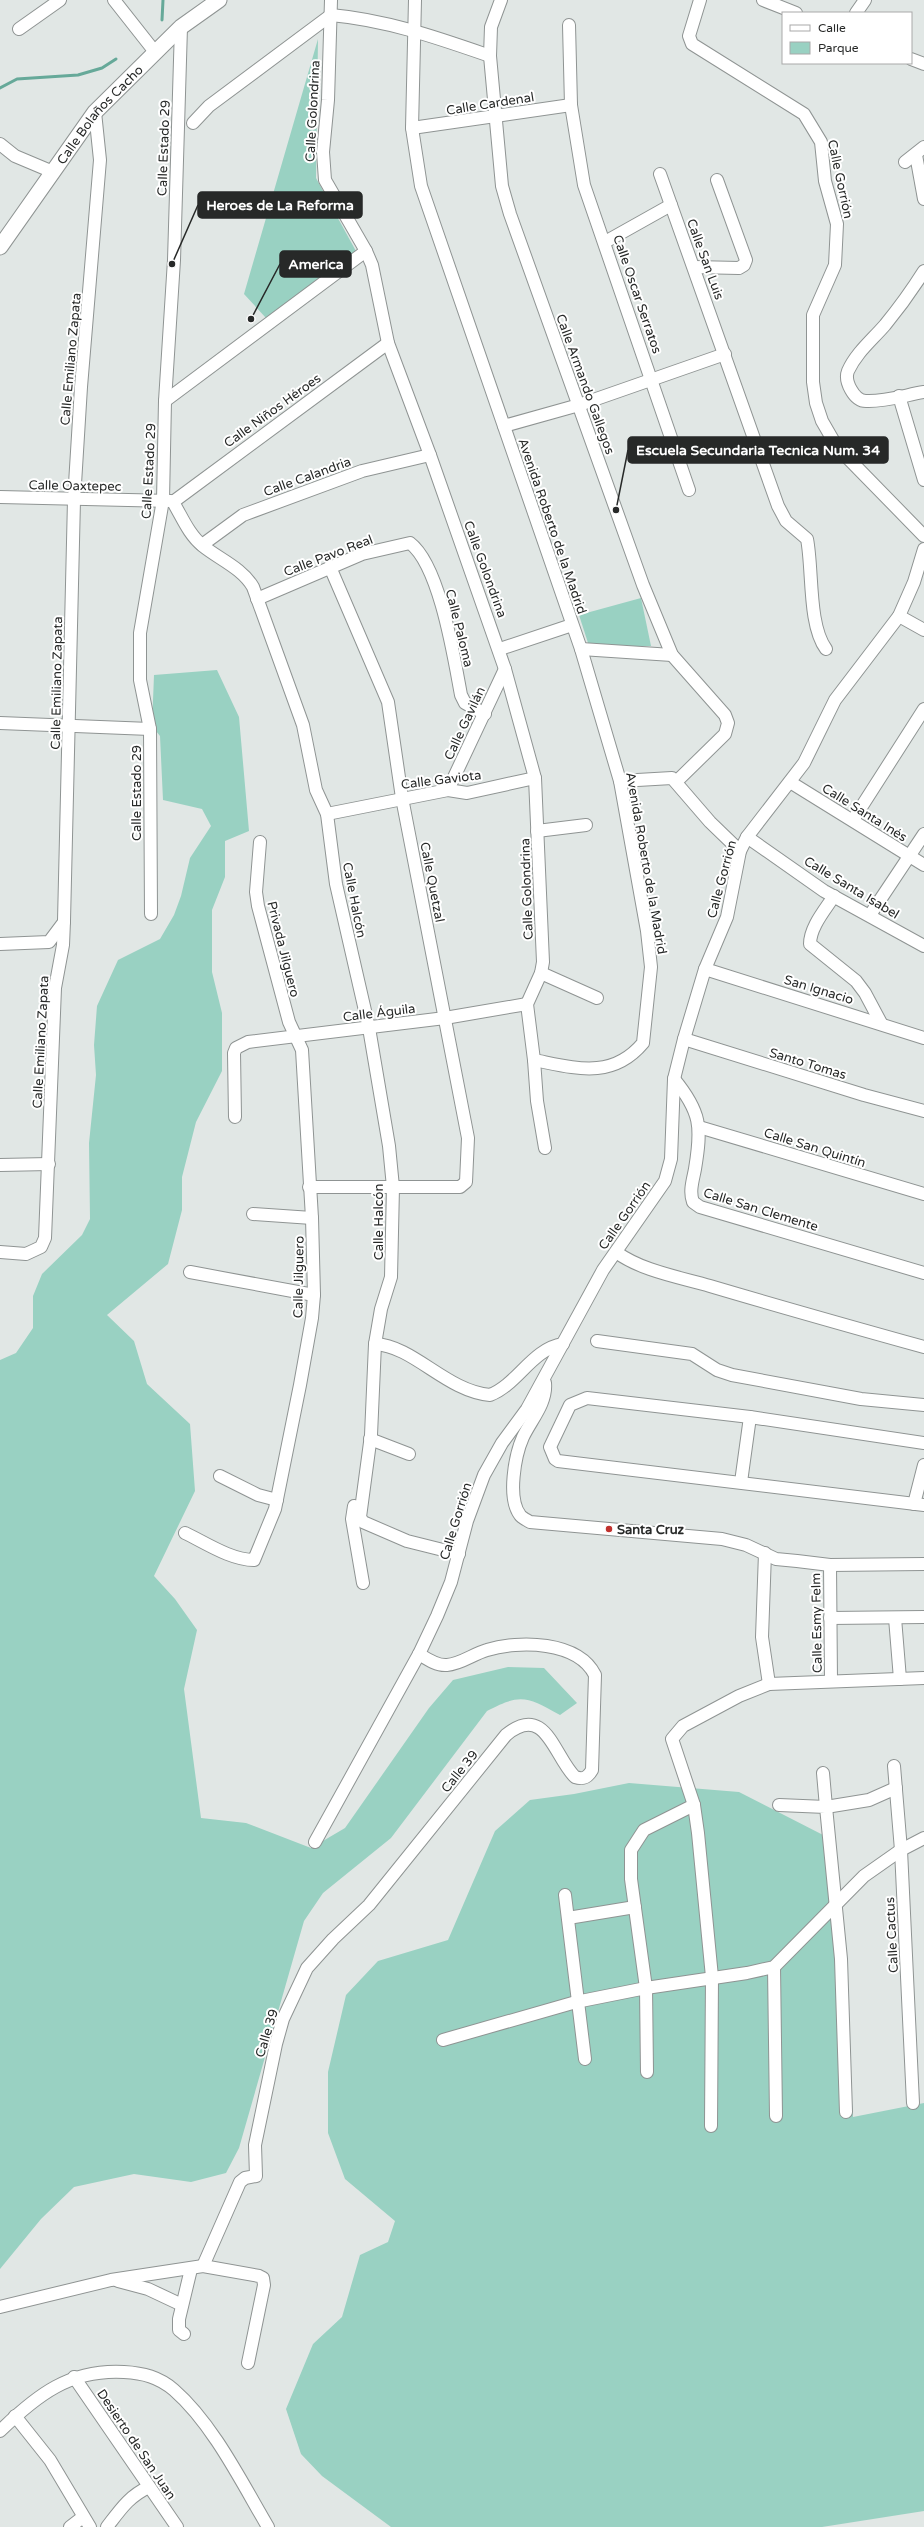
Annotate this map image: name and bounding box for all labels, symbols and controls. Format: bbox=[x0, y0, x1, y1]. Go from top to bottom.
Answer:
legend bbox=[782, 12, 912, 64]
text: Calle bbox=[818, 21, 846, 35]
text: Parque bbox=[818, 41, 859, 55]
street label: Calle Golondrina bbox=[302, 60, 324, 162]
street label: Calle Bolaños Cacho bbox=[54, 62, 147, 168]
street label: Calle Cardenal bbox=[445, 89, 535, 119]
street label: Calle Estado 29 bbox=[154, 100, 174, 196]
street label: Calle Gorrión bbox=[824, 138, 856, 220]
callout: Heroes de La Reforma bbox=[198, 192, 362, 218]
text: Heroes de La Reforma bbox=[206, 197, 354, 214]
street label: Calle San Luis bbox=[683, 217, 727, 302]
street label: Calle Oscar Serratos bbox=[609, 233, 665, 356]
callout: America bbox=[280, 251, 351, 277]
text: America bbox=[288, 256, 344, 273]
street label: Calle Emiliano Zapata bbox=[57, 292, 85, 426]
street label: Calle Armando Gallegos bbox=[552, 312, 618, 457]
street label: Calle Niños Héroes bbox=[221, 370, 324, 451]
street label: Calle Estado 29 bbox=[138, 423, 160, 519]
street label: Avenida Roberto de la Madrid bbox=[514, 436, 590, 616]
callout: Escuela Secundaria Tecnica Num. 34 bbox=[628, 437, 888, 463]
text: Escuela Secundaria Tecnica Num. 34 bbox=[636, 442, 880, 459]
street label: Calle Calandria bbox=[261, 454, 353, 500]
street label: Calle Oaxtepec bbox=[28, 477, 122, 495]
street label: Calle Golondrina bbox=[460, 519, 510, 620]
street label: Calle Pavo Real bbox=[281, 532, 375, 580]
street label: Calle Paloma bbox=[442, 588, 476, 669]
street label: Calle Emiliano Zapata bbox=[48, 616, 66, 750]
street label: Calle Gavilán bbox=[441, 684, 489, 763]
street label: Calle Estado 29 bbox=[129, 745, 145, 841]
street label: Calle Gaviota bbox=[400, 767, 482, 793]
street label: Avenida Roberto de la Madrid bbox=[622, 771, 670, 955]
street label: Calle Santa Inés bbox=[819, 780, 910, 845]
street label: Calle Golondrina bbox=[517, 838, 537, 940]
street label: Calle Gorrión bbox=[704, 838, 740, 920]
street label: Calle Quetzal bbox=[416, 841, 448, 924]
street label: Calle Santa Isabel bbox=[801, 853, 902, 923]
street label: Calle Halcón bbox=[339, 861, 369, 939]
street label: Privada Jilguero bbox=[263, 899, 303, 999]
street label: San Ignacio bbox=[782, 972, 855, 1008]
street label: Calle Emiliano Zapata bbox=[30, 975, 52, 1109]
street label: Calle Águila bbox=[342, 1001, 416, 1025]
street label: Santo Tomas bbox=[767, 1045, 848, 1083]
street label: Calle San Quintín bbox=[762, 1125, 868, 1171]
street label: Calle Gorrión bbox=[595, 1178, 654, 1253]
street label: Calle Halcón bbox=[371, 1184, 387, 1260]
street label: Calle San Clemente bbox=[701, 1185, 820, 1235]
street label: Calle Jilguero bbox=[290, 1236, 308, 1318]
street label: Calle Gorrión bbox=[437, 1481, 475, 1562]
place label: Santa Cruz bbox=[617, 1522, 685, 1538]
marker: Santa Cruz bbox=[604, 1524, 614, 1534]
street label: Calle Esmy Felm bbox=[808, 1573, 826, 1673]
street label: Calle 39 bbox=[438, 1747, 482, 1796]
street label: Calle Cactus bbox=[882, 1897, 902, 1973]
street label: Calle 39 bbox=[252, 2007, 282, 2059]
street label: Desierto de San Juan bbox=[93, 2386, 179, 2503]

